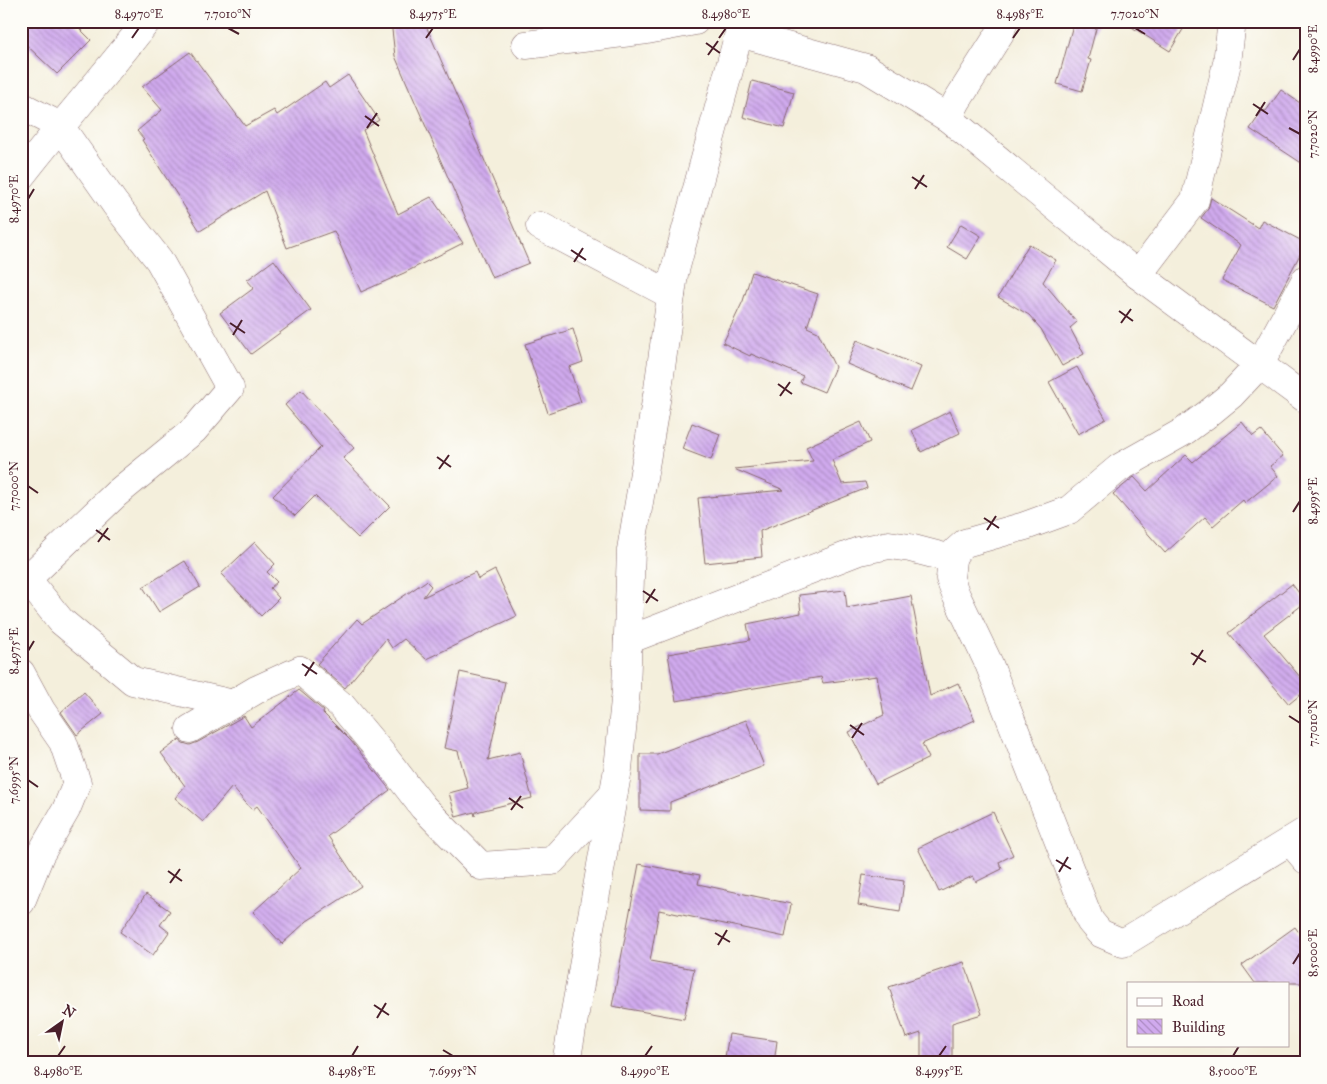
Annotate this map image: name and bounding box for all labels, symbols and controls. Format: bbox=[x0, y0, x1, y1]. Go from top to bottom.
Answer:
text: 8.4970°E bbox=[115, 7, 164, 21]
text: 7.7010°N bbox=[204, 7, 252, 21]
text: 8.4975°E bbox=[409, 7, 457, 21]
text: 8.4980°E bbox=[702, 7, 751, 21]
text: 8.4985°E bbox=[996, 7, 1044, 21]
text: 7.7020°N bbox=[1111, 7, 1159, 21]
text: 8.4990°E bbox=[1306, 24, 1320, 73]
text: 7.7020°N bbox=[1306, 110, 1320, 158]
text: 8.4970°E bbox=[7, 174, 21, 223]
text: 7.7000°N bbox=[7, 461, 21, 511]
text: 8.4995°E bbox=[1306, 477, 1320, 525]
text: 8.4975°E bbox=[7, 627, 21, 675]
text: 7.7010°N bbox=[1306, 699, 1320, 747]
text: 7.6995°N bbox=[7, 756, 21, 804]
text: 8.5000°E bbox=[1306, 929, 1320, 977]
legend bbox=[1127, 982, 1290, 1046]
text: Road bbox=[1172, 992, 1204, 1010]
north arrow bbox=[38, 996, 88, 1046]
text: N bbox=[59, 1001, 79, 1022]
text: Building bbox=[1172, 1018, 1226, 1036]
text: 8.4980°E bbox=[34, 1064, 83, 1078]
text: 8.4985°E bbox=[328, 1064, 376, 1078]
text: 7.6995°N bbox=[429, 1064, 477, 1078]
text: 8.4990°E bbox=[621, 1064, 670, 1078]
text: 8.4995°E bbox=[915, 1064, 963, 1078]
text: 8.5000°E bbox=[1209, 1064, 1257, 1078]

